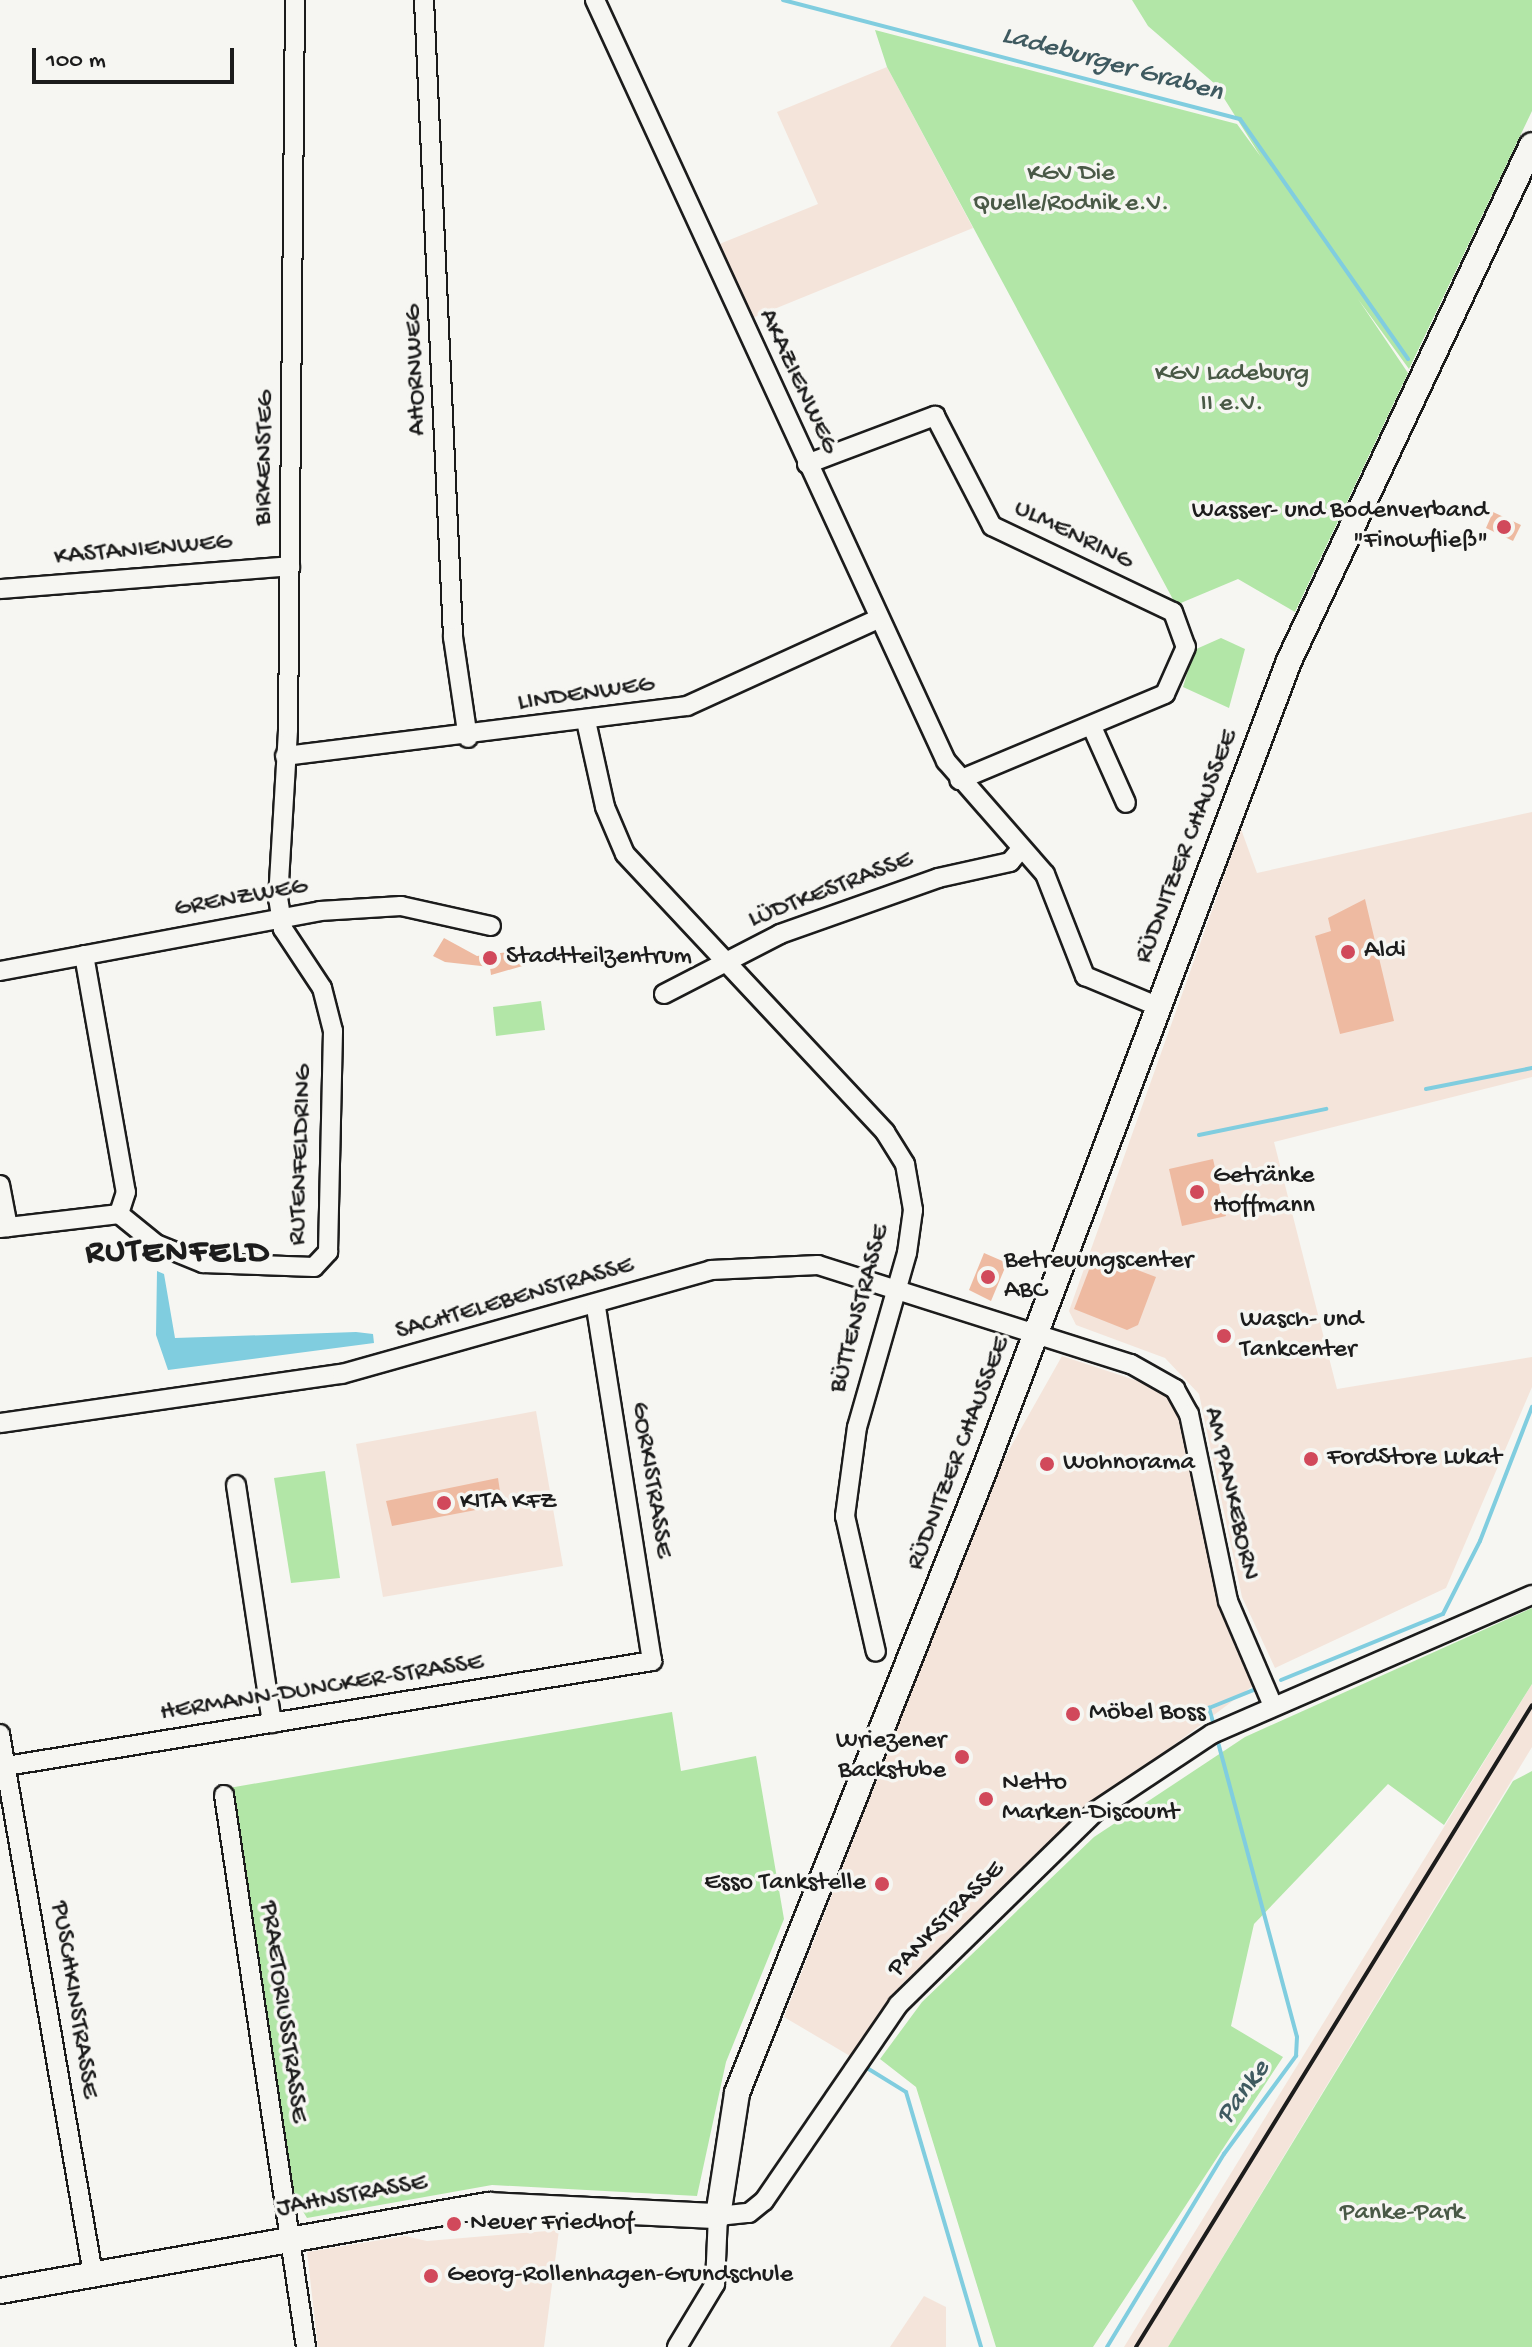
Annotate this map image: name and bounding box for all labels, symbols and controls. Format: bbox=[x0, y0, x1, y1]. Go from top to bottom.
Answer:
water label: Ladeburger Graben bbox=[998, 19, 1226, 111]
scale bar bbox=[36, 32, 238, 82]
text: 100 m bbox=[46, 47, 106, 76]
park label: KGV Die Quelle/Rodnik e.V. bbox=[973, 159, 1169, 220]
street label: AHORNWEG bbox=[399, 304, 435, 436]
street label: AKAZIENWEG bbox=[750, 305, 844, 459]
park label: KGV Ladeburg II e.V. bbox=[1155, 359, 1309, 420]
street label: BIRKENSTEG bbox=[249, 390, 283, 526]
street label: ULMENRING bbox=[1008, 494, 1138, 578]
place label: Wasser- und Bodenverband "Finowfließ" bbox=[1192, 496, 1488, 558]
marker: Wasser- und Bodenverband "Finowfließ" bbox=[1495, 518, 1513, 536]
street label: KASTANIENWEG bbox=[53, 528, 233, 574]
street label: LINDENWEG bbox=[516, 670, 656, 720]
street label: RÜDNITZER CHAUSSEE bbox=[1129, 726, 1247, 968]
street label: LÜDTKESTRASSE bbox=[744, 845, 918, 937]
street label: GRENZWEG bbox=[172, 872, 310, 926]
place label: Aldi bbox=[1364, 936, 1406, 968]
place label: Stadtteilzentrum bbox=[506, 942, 692, 974]
marker: Aldi bbox=[1339, 943, 1357, 961]
marker: Stadtteilzentrum bbox=[481, 949, 499, 967]
street label: RUTENFELDRING bbox=[283, 1064, 321, 1246]
place label: Getränke Hoffmann bbox=[1213, 1161, 1315, 1222]
marker: Getränke Hoffmann bbox=[1188, 1183, 1206, 1201]
street label: BÜTTENSTRASSE bbox=[824, 1221, 898, 1397]
district label: RUTENFELD bbox=[85, 1235, 271, 1275]
place label: Betreuungscenter ABC bbox=[1004, 1246, 1193, 1308]
street label: SACHTELEBENSTRASSE bbox=[392, 1251, 638, 1349]
marker: Betreuungscenter ABC bbox=[979, 1268, 997, 1286]
place label: Wasch- und Tankcenter bbox=[1240, 1305, 1363, 1366]
marker: Wasch- und Tankcenter bbox=[1215, 1327, 1233, 1345]
street label: RÜDNITZER CHAUSSEE bbox=[901, 1333, 1019, 1575]
street label: GORKISTRASSE bbox=[622, 1400, 678, 1560]
street label: AM PANKEBORN bbox=[1195, 1405, 1265, 1583]
place label: FordStore Lukat bbox=[1327, 1443, 1502, 1475]
place label: Wohnorama bbox=[1063, 1448, 1195, 1480]
marker: FordStore Lukat bbox=[1302, 1450, 1320, 1468]
marker: Wohnorama bbox=[1038, 1455, 1056, 1473]
place label: KITA KFZ bbox=[460, 1487, 557, 1519]
marker: KITA KFZ bbox=[435, 1494, 453, 1512]
street label: HERMANN-DUNCKER-STRASSE bbox=[158, 1648, 486, 1730]
place label: Möbel Boss bbox=[1089, 1698, 1205, 1730]
marker: Möbel Boss bbox=[1064, 1705, 1082, 1723]
place label: Wriezener Backstube bbox=[836, 1726, 946, 1788]
marker: Wriezener Backstube bbox=[953, 1748, 971, 1766]
place label: Netto Marken-Discount bbox=[1002, 1768, 1179, 1830]
marker: Netto Marken-Discount bbox=[977, 1790, 995, 1808]
street label: PANKSTRASSE bbox=[882, 1855, 1012, 1985]
place label: Esso Tankstelle bbox=[704, 1868, 866, 1900]
marker: Esso Tankstelle bbox=[873, 1875, 891, 1893]
street label: PUSCHKINSTRASSE bbox=[42, 1899, 104, 2101]
street label: PRAETORIUSSTRASSE bbox=[251, 1899, 313, 2125]
water label: Panke bbox=[1209, 2054, 1279, 2132]
street label: JAHNSTRASSE bbox=[274, 2168, 430, 2226]
park label: Panke-Park bbox=[1340, 2198, 1464, 2230]
place label: Neuer Friedhof bbox=[470, 2208, 634, 2240]
marker: Neuer Friedhof bbox=[445, 2215, 463, 2233]
place label: Georg-Rollenhagen-Grundschule bbox=[447, 2260, 793, 2292]
marker: Georg-Rollenhagen-Grundschule bbox=[422, 2267, 440, 2285]

